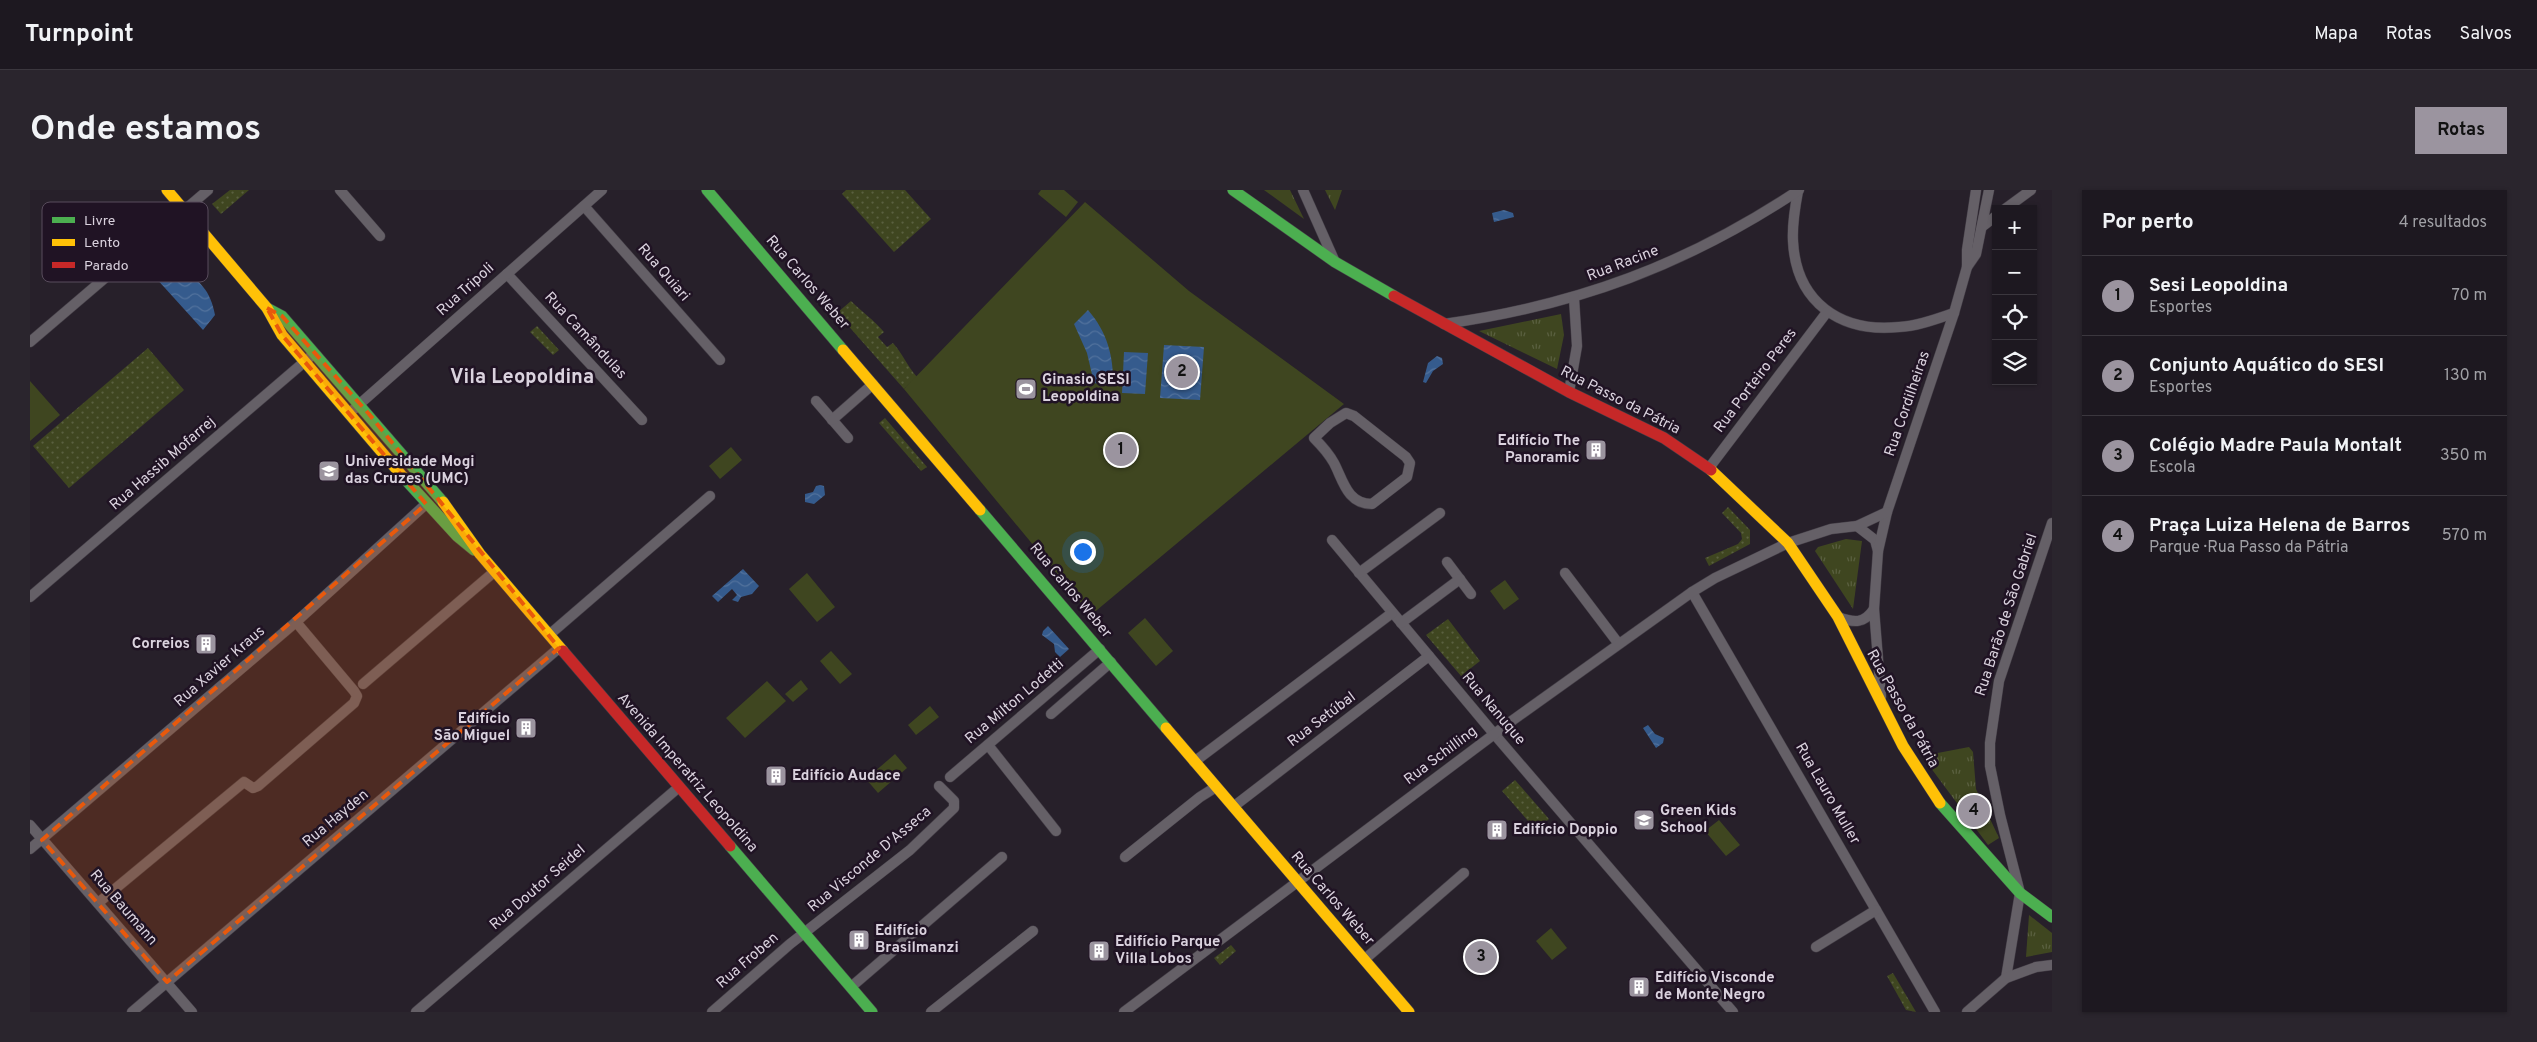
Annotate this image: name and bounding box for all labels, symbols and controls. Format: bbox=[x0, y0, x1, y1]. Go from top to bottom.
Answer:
text: Turnpoint bbox=[25, 20, 134, 50]
text: Mapa bbox=[2314, 23, 2358, 46]
text: Rotas bbox=[2386, 23, 2432, 46]
text: Salvos bbox=[2460, 23, 2512, 46]
button: Rotas bbox=[2415, 107, 2507, 154]
text: Onde estamos bbox=[30, 108, 261, 152]
legend bbox=[42, 202, 208, 282]
map controls bbox=[1992, 205, 2037, 385]
button: + bbox=[1992, 205, 2037, 250]
text: Por perto bbox=[2102, 209, 2194, 236]
text: Livre bbox=[84, 213, 115, 230]
text: 4 resultados bbox=[2399, 213, 2487, 233]
street label: Rua Carlos Weber bbox=[761, 232, 853, 334]
text: Lento bbox=[84, 235, 120, 252]
street label: Rua Quiari bbox=[633, 240, 693, 306]
street label: Rua Racine bbox=[1584, 242, 1662, 286]
button: − bbox=[1992, 250, 2037, 295]
text: Parado bbox=[84, 258, 129, 275]
street label: Rua Tripoli bbox=[433, 259, 499, 321]
text: Sesi Leopoldina bbox=[2149, 274, 2288, 298]
text: 1 bbox=[2115, 286, 2121, 306]
text: 70 m bbox=[2452, 286, 2487, 306]
street label: Rua Camândulas bbox=[540, 288, 630, 384]
button: locate bbox=[1992, 295, 2037, 340]
text: Esportes bbox=[2149, 298, 2212, 318]
street label: Rua Porteiro Peres bbox=[1710, 325, 1802, 437]
button: layers bbox=[1992, 340, 2037, 385]
street label: Rua Cordilheiras bbox=[1881, 349, 1935, 459]
pin: 2 bbox=[1166, 353, 1198, 391]
text: Conjunto Aquático do SESI bbox=[2149, 354, 2384, 378]
street label: Rua Passo da Pátria bbox=[1557, 363, 1683, 439]
district label: Vila Leopoldina bbox=[450, 365, 594, 391]
text: 2 bbox=[2113, 366, 2123, 386]
text: 130 m bbox=[2444, 366, 2487, 386]
place label: Ginasio SESI Leopoldina bbox=[1042, 371, 1130, 407]
sports icon: Ginasio SESI Leopoldina bbox=[1014, 377, 1038, 401]
text: Esportes bbox=[2149, 378, 2212, 398]
street label: Rua Hassib Mofarrej bbox=[106, 413, 220, 515]
pin: 1 bbox=[1105, 431, 1137, 469]
place label: Edifício The Panoramic bbox=[1498, 432, 1580, 468]
text: Colégio Madre Paula Montalt bbox=[2149, 434, 2402, 458]
building icon: Edifício The Panoramic bbox=[1584, 438, 1608, 462]
text: 3 bbox=[2113, 446, 2123, 466]
text: 350 m bbox=[2440, 446, 2487, 466]
place label: Universidade Mogi das Cruzes (UMC) bbox=[345, 453, 475, 489]
text: Escola bbox=[2149, 458, 2195, 478]
school or university icon: Universidade Mogi das Cruzes (UMC) bbox=[317, 459, 341, 483]
text: Praça Luiza Helena de Barros bbox=[2149, 514, 2410, 538]
text: 4 bbox=[2113, 526, 2123, 546]
text: 570 m bbox=[2442, 526, 2487, 546]
street label: Rua Barão de São Gabriel bbox=[1972, 531, 2042, 699]
text: Parque · Rua Passo da Pátria bbox=[2149, 538, 2348, 558]
street label: Rua Carlos Weber bbox=[1025, 539, 1116, 643]
your location bbox=[1070, 539, 1096, 565]
street label: Rua Xavier Kraus bbox=[171, 622, 269, 712]
building icon: Correios bbox=[194, 632, 218, 656]
place label: Correios bbox=[132, 635, 190, 654]
street label: Rua Passo da Pátria bbox=[1862, 647, 1942, 771]
street label: Rua Milton Lodetti bbox=[962, 655, 1068, 749]
street label: Rua Nanuque bbox=[1457, 669, 1529, 749]
street label: Rua Setúbal bbox=[1284, 688, 1360, 752]
street label: Avenida Imperatriz Leopoldina bbox=[613, 689, 761, 857]
place label: Edifício São Miguel bbox=[434, 710, 510, 746]
building icon: Edifício São Miguel bbox=[514, 716, 538, 740]
street label: Rua Schilling bbox=[1401, 722, 1481, 790]
street label: Rua Lauro Muller bbox=[1790, 740, 1864, 848]
building icon: Edifício Audace bbox=[764, 764, 788, 788]
place label: Edifício Audace bbox=[792, 767, 901, 786]
street label: Rua Hayden bbox=[299, 786, 373, 852]
pin: 4 bbox=[1958, 792, 1990, 830]
place label: Green Kids School bbox=[1660, 802, 1737, 838]
street label: Rua Visconde D'Asseca bbox=[804, 803, 936, 917]
school or university icon: Green Kids School bbox=[1632, 808, 1656, 832]
building icon: Edifício Doppio bbox=[1485, 818, 1509, 842]
place label: Edifício Doppio bbox=[1513, 821, 1618, 840]
street label: Rua Doutor Seidel bbox=[486, 841, 590, 935]
street label: Rua Carlos Weber bbox=[1286, 848, 1378, 950]
street label: Rua Baumann bbox=[85, 866, 161, 950]
place label: Edifício Brasilmanzi bbox=[875, 922, 959, 958]
building icon: Edifício Brasilmanzi bbox=[847, 928, 871, 952]
street label: Rua Froben bbox=[713, 929, 783, 993]
place label: Edifício Parque Villa Lobos bbox=[1115, 933, 1220, 969]
pin: 3 bbox=[1465, 938, 1497, 976]
building icon: Edifício Parque Villa Lobos bbox=[1087, 939, 1111, 963]
place label: Edifício Visconde de Monte Negro bbox=[1655, 969, 1775, 1005]
building icon: Edifício Visconde de Monte Negro bbox=[1627, 975, 1651, 999]

